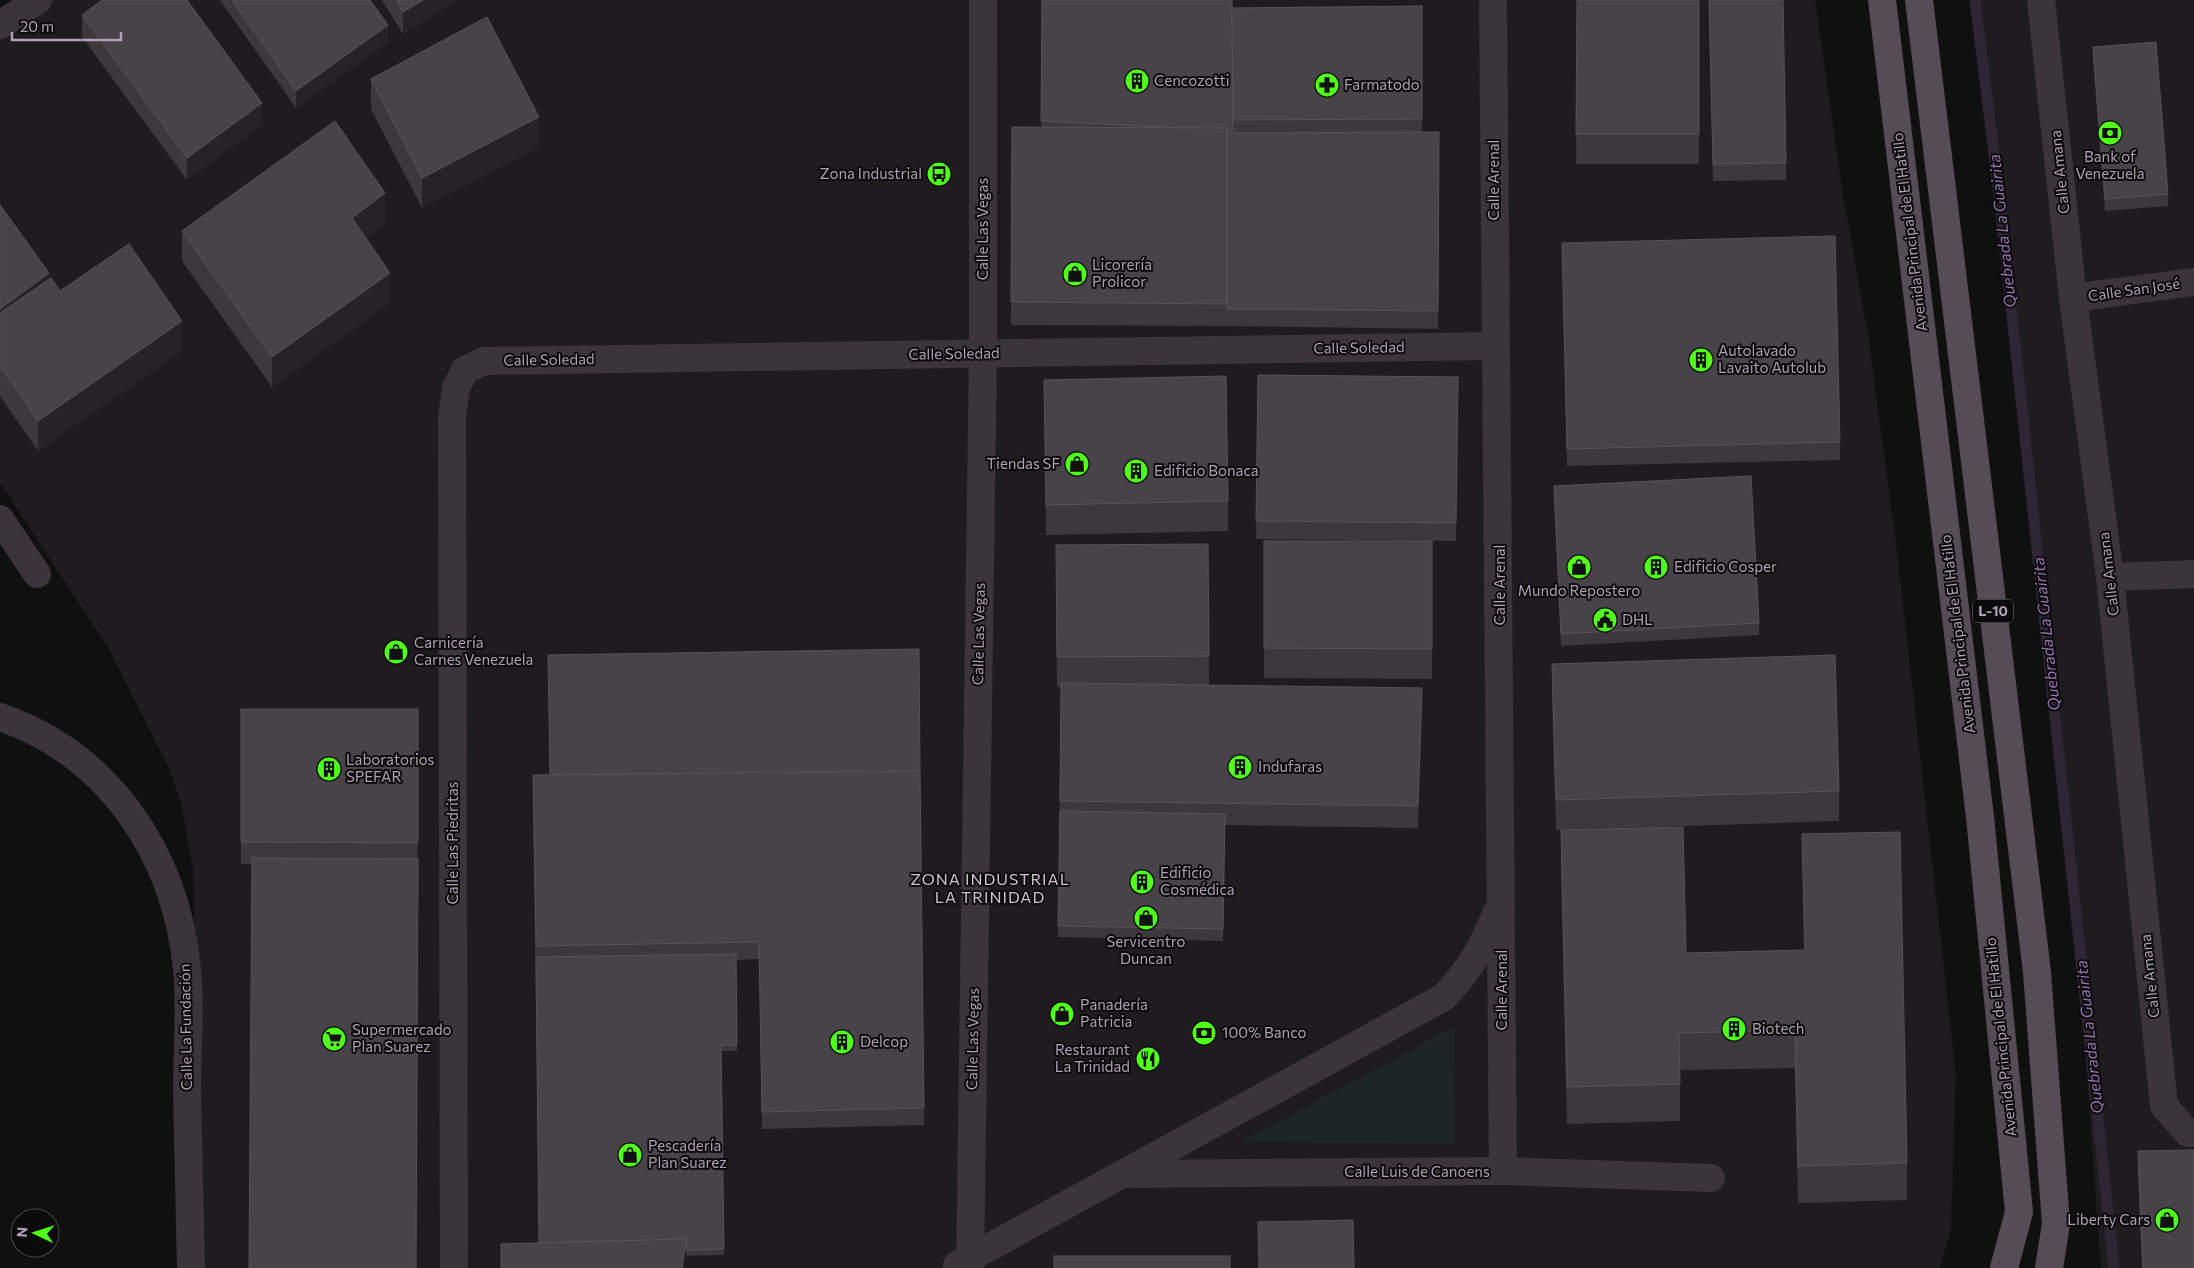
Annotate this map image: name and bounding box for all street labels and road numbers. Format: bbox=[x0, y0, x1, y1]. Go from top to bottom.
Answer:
street label: Calle Amana bbox=[2046, 129, 2072, 215]
street label: Avenida Principal de El Hatillo bbox=[1888, 132, 1930, 333]
street label: Calle Arenal bbox=[1484, 140, 1502, 220]
street label: Calle Las Vegas bbox=[973, 178, 991, 280]
street label: Calle San José bbox=[2087, 274, 2181, 304]
street label: Calle Soledad bbox=[1313, 337, 1405, 357]
street label: Calle Soledad bbox=[908, 343, 1000, 363]
street label: Calle Soledad bbox=[503, 349, 595, 369]
street label: Calle Amana bbox=[2094, 531, 2122, 617]
street label: Avenida Principal de El Hatillo bbox=[1936, 534, 1978, 735]
street label: Calle Arenal bbox=[1490, 545, 1508, 625]
street label: Calle Las Vegas bbox=[968, 582, 988, 685]
road number: L-10 bbox=[1973, 600, 2013, 622]
street label: Calle Las Piedritas bbox=[443, 781, 461, 905]
street label: Calle Amana bbox=[2136, 933, 2162, 1019]
street label: Avenida Principal de El Hatillo bbox=[1981, 937, 2019, 1138]
street label: Calle Arenal bbox=[1492, 950, 1510, 1030]
street label: Calle La Fundación bbox=[175, 964, 195, 1090]
street label: Calle Las Vegas bbox=[962, 987, 982, 1090]
street label: Calle Luis de Canoens bbox=[1344, 1162, 1490, 1180]

